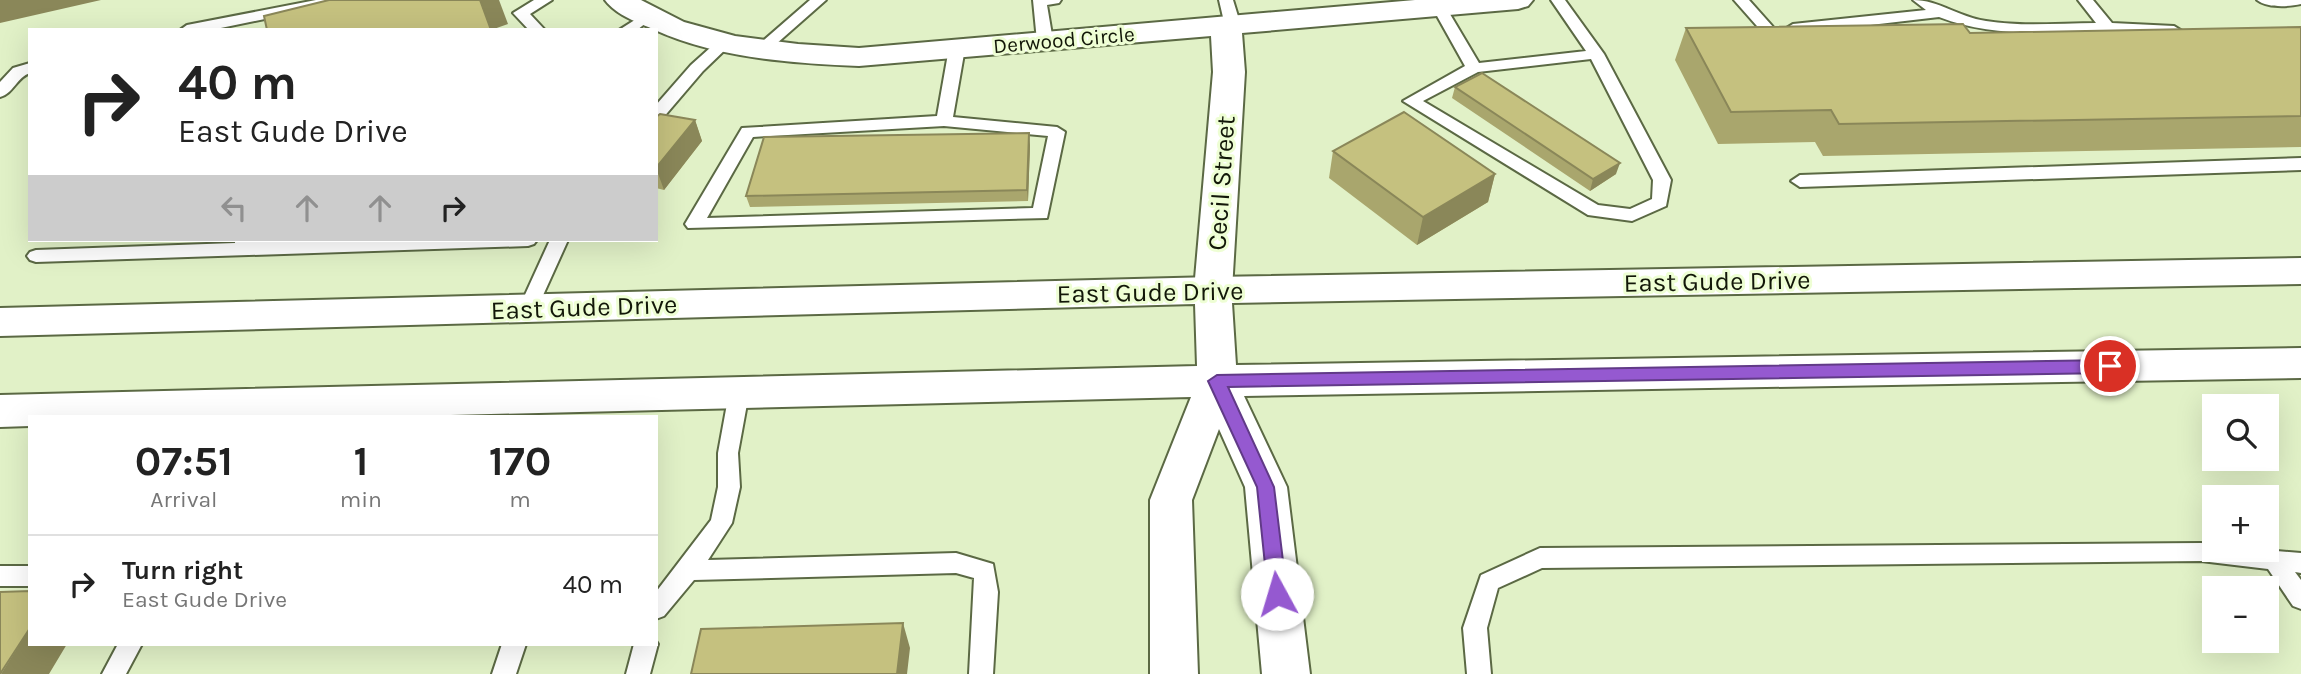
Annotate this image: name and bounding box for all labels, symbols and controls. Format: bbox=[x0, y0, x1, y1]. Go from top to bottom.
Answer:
street label: Derwood Circle bbox=[992, 22, 1136, 58]
text: 40 m bbox=[178, 54, 297, 111]
icon: right bbox=[63, 56, 154, 147]
text: East Gude Drive bbox=[178, 113, 408, 150]
street label: Cecil Street bbox=[1201, 114, 1242, 252]
icon: left bbox=[215, 189, 253, 227]
icon: ahead bbox=[288, 189, 326, 227]
icon: ahead bbox=[361, 189, 399, 227]
icon: right bbox=[434, 189, 472, 227]
street label: East Gude Drive bbox=[1623, 264, 1811, 299]
street label: East Gude Drive bbox=[1056, 275, 1244, 310]
street label: East Gude Drive bbox=[490, 289, 678, 326]
pin bbox=[2080, 336, 2140, 396]
icon: arrive bbox=[2091, 347, 2129, 385]
map controls bbox=[2202, 394, 2279, 653]
button: search bbox=[2202, 394, 2279, 471]
text: 07:51 bbox=[135, 436, 233, 486]
text: 1 bbox=[353, 436, 368, 486]
text: 170 bbox=[489, 436, 551, 486]
button: + bbox=[2202, 485, 2279, 562]
text: Arrival bbox=[150, 486, 218, 513]
text: min bbox=[340, 486, 382, 513]
text: m bbox=[509, 486, 531, 513]
text: Turn right bbox=[122, 555, 243, 586]
position arrow bbox=[1240, 557, 1314, 631]
icon: right bbox=[63, 565, 101, 603]
text: 40 m bbox=[563, 569, 623, 600]
button: − bbox=[2202, 576, 2279, 653]
text: East Gude Drive bbox=[122, 586, 287, 613]

